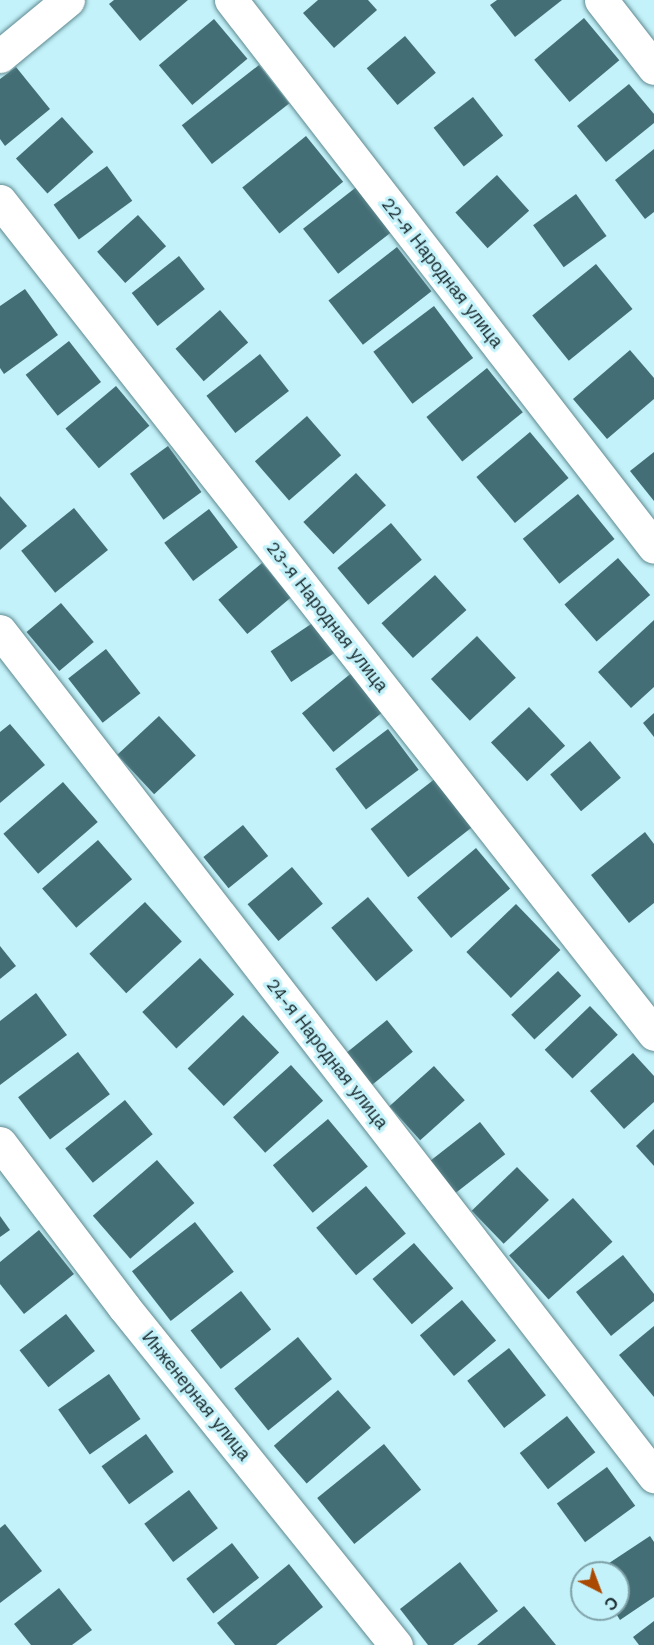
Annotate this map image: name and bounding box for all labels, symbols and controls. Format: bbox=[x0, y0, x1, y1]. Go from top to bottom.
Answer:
street label: 22-я Народная улица bbox=[377, 194, 507, 352]
street label: 23-я Народная улица bbox=[262, 538, 392, 696]
street label: 24-я Народная улица bbox=[262, 975, 392, 1133]
street label: Инженерная улица bbox=[137, 1327, 255, 1465]
north arrow bbox=[570, 1561, 630, 1621]
text: С bbox=[600, 1592, 622, 1614]

